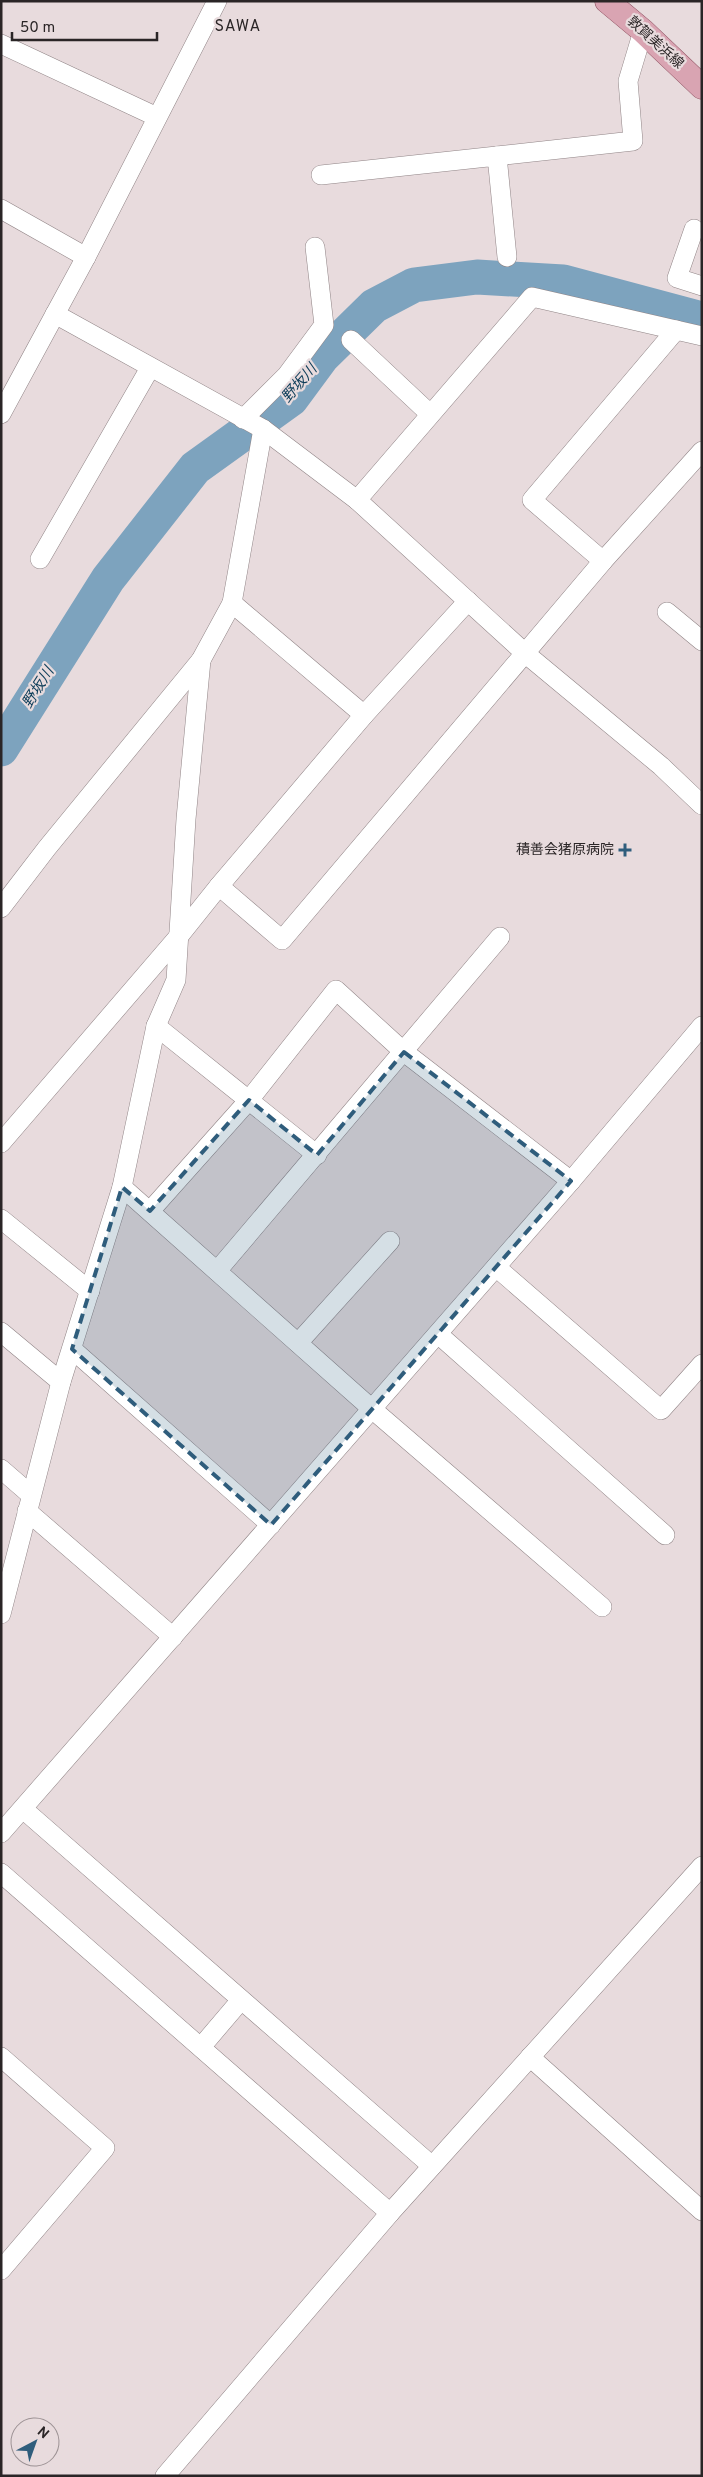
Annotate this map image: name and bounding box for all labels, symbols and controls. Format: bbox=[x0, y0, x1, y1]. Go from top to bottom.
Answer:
scale bar bbox=[12, 10, 158, 42]
street label: 敦賀美浜線 bbox=[623, 13, 687, 73]
district label: SAWA bbox=[215, 17, 261, 37]
text: 50 m bbox=[20, 19, 55, 38]
water label: 野坂川 bbox=[278, 359, 323, 407]
water label: 野坂川 bbox=[19, 662, 60, 712]
place label: 積善会猪原病院 bbox=[516, 842, 614, 859]
marker: 積善会猪原病院 bbox=[618, 843, 632, 857]
north arrow bbox=[10, 2417, 60, 2467]
text: N bbox=[33, 2424, 52, 2443]

